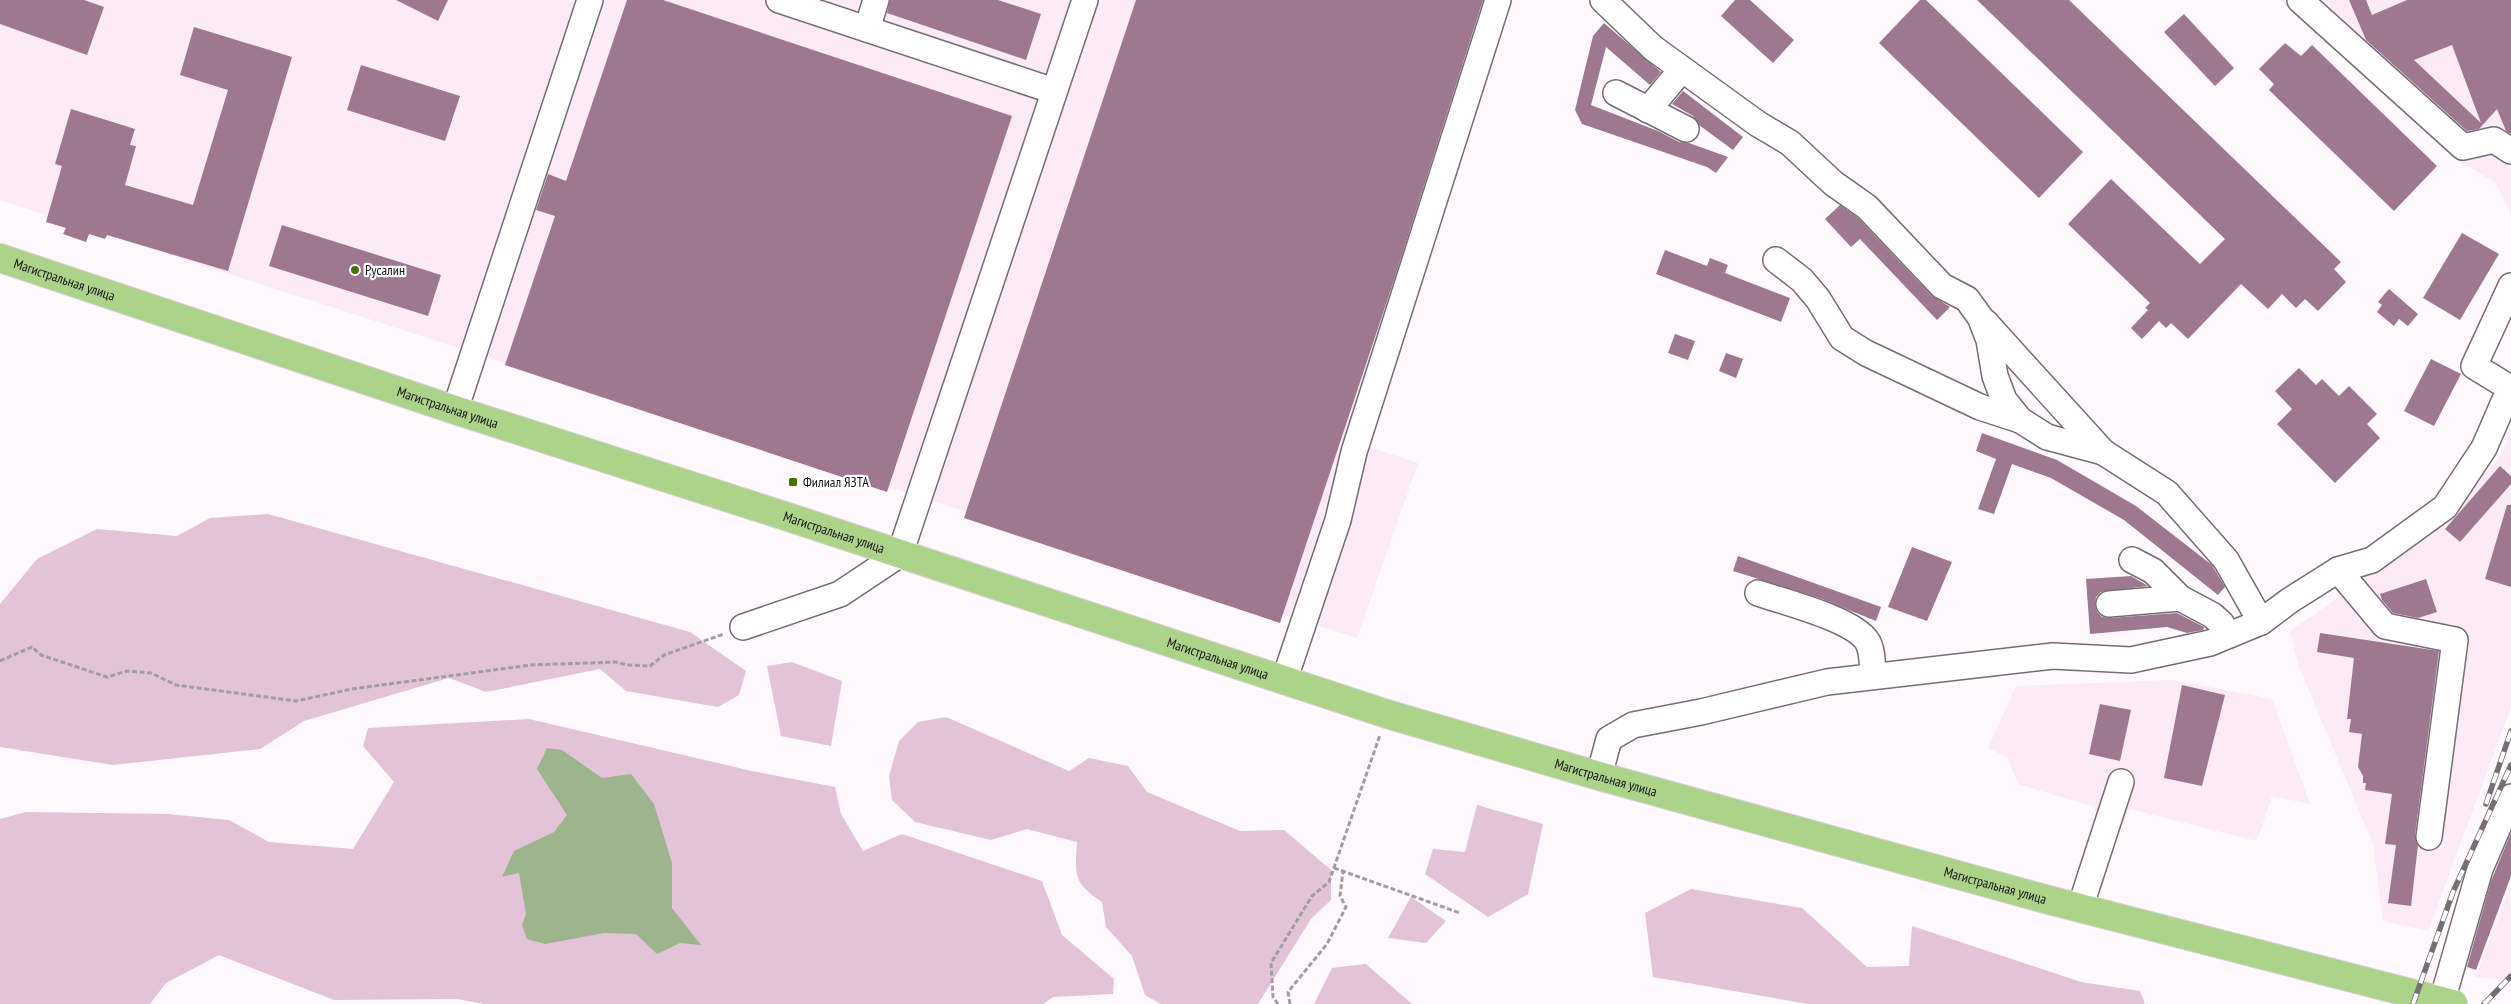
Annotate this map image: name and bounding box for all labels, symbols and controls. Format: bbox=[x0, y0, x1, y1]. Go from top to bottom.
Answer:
street label: Магистральная улица bbox=[12, 254, 117, 305]
place label: Русалин bbox=[365, 261, 405, 279]
marker: Русалин bbox=[349, 264, 361, 276]
street label: Магистральная улица bbox=[395, 382, 501, 432]
place label: Филиал ЯЗТА bbox=[803, 473, 869, 491]
marker: Филиал ЯЗТА bbox=[787, 476, 799, 488]
street label: Магистральная улица bbox=[781, 507, 887, 557]
street label: Магистральная улица bbox=[1165, 633, 1271, 683]
street label: Магистральная улица bbox=[1553, 755, 1659, 801]
street label: Магистральная улица bbox=[1942, 863, 2049, 908]

